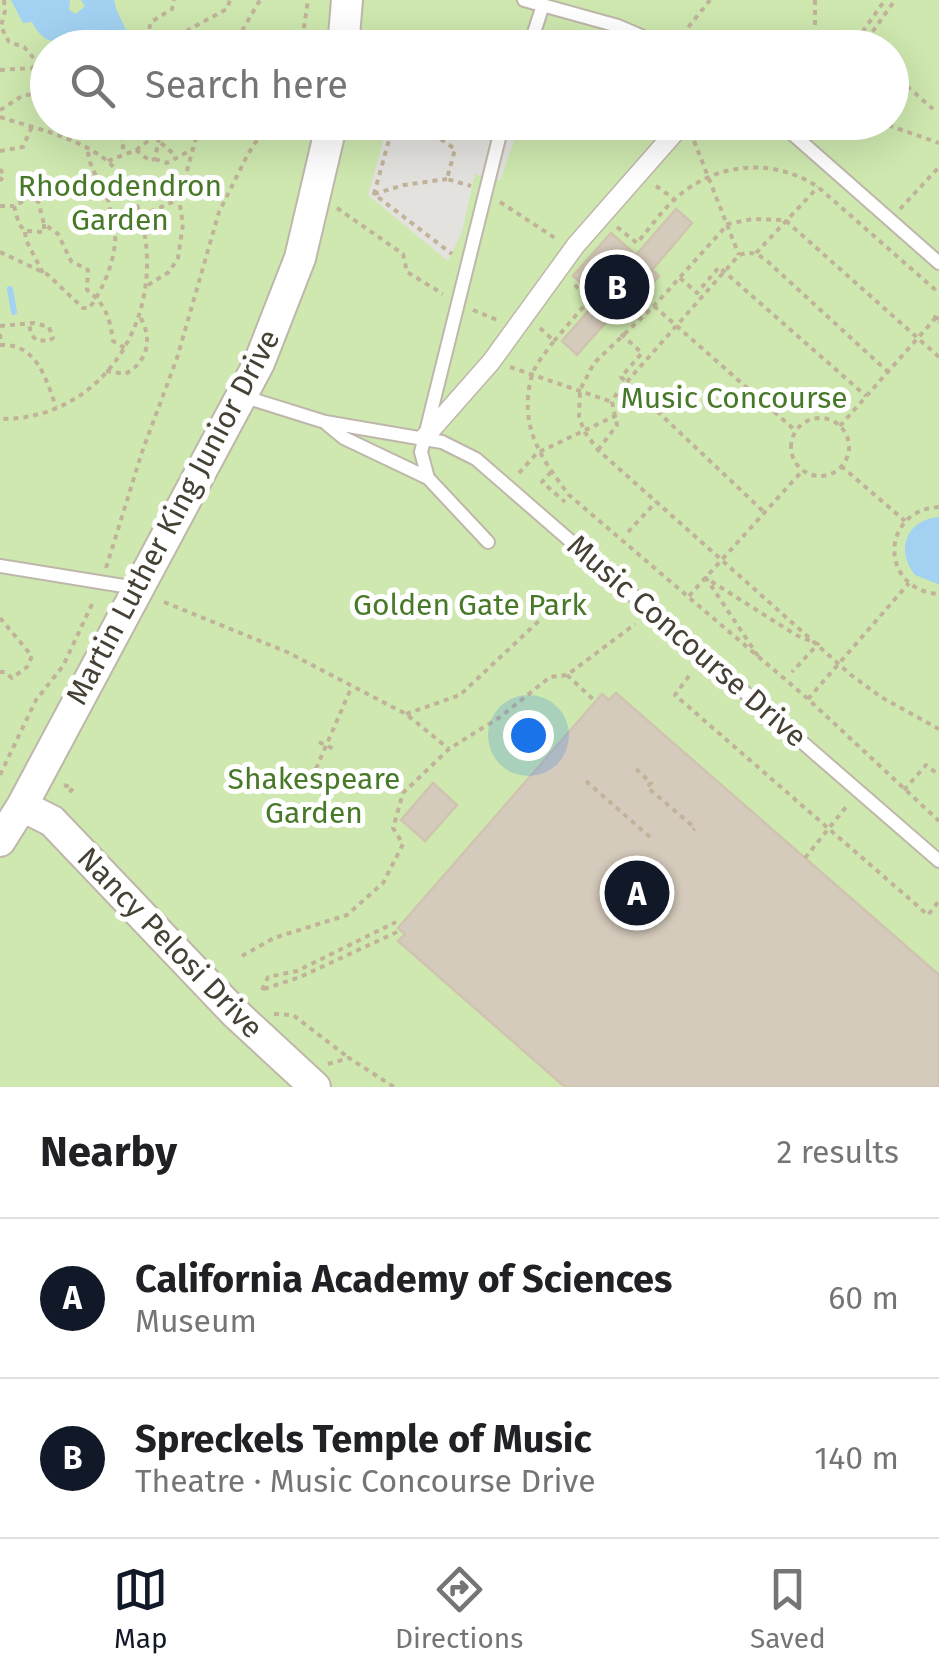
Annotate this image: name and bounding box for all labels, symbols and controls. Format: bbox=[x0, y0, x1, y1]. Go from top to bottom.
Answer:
search box bbox=[30, 30, 909, 140]
icon: search bbox=[65, 58, 120, 113]
text: Search here bbox=[145, 62, 348, 108]
park label: Rhododendron Garden bbox=[18, 168, 222, 238]
pin: B bbox=[584, 250, 650, 324]
street label: Martin Luther King Junior Drive bbox=[59, 323, 287, 711]
park label: Music Concourse bbox=[620, 380, 848, 416]
street label: Music Concourse Drive bbox=[560, 527, 814, 755]
park label: Golden Gate Park bbox=[353, 587, 588, 623]
your location bbox=[503, 710, 554, 761]
park label: Shakespeare Garden bbox=[228, 761, 400, 831]
street label: Nancy Pelosi Drive bbox=[70, 840, 270, 1046]
pin: A bbox=[604, 856, 670, 930]
text: Nearby bbox=[40, 1127, 177, 1177]
text: 2 results bbox=[776, 1133, 899, 1171]
text: California Academy of Sciences bbox=[135, 1256, 672, 1302]
text: A bbox=[63, 1279, 82, 1317]
text: 60 m bbox=[828, 1279, 899, 1317]
text: Museum bbox=[135, 1302, 257, 1340]
text: Spreckels Temple of Music bbox=[135, 1416, 592, 1462]
text: B bbox=[63, 1439, 82, 1477]
text: 140 m bbox=[814, 1439, 899, 1477]
text: Theatre · Music Concourse Drive bbox=[135, 1462, 596, 1500]
tab: Map bbox=[113, 1562, 168, 1655]
tab: Directions bbox=[395, 1562, 523, 1655]
tab: Saved bbox=[750, 1562, 826, 1655]

